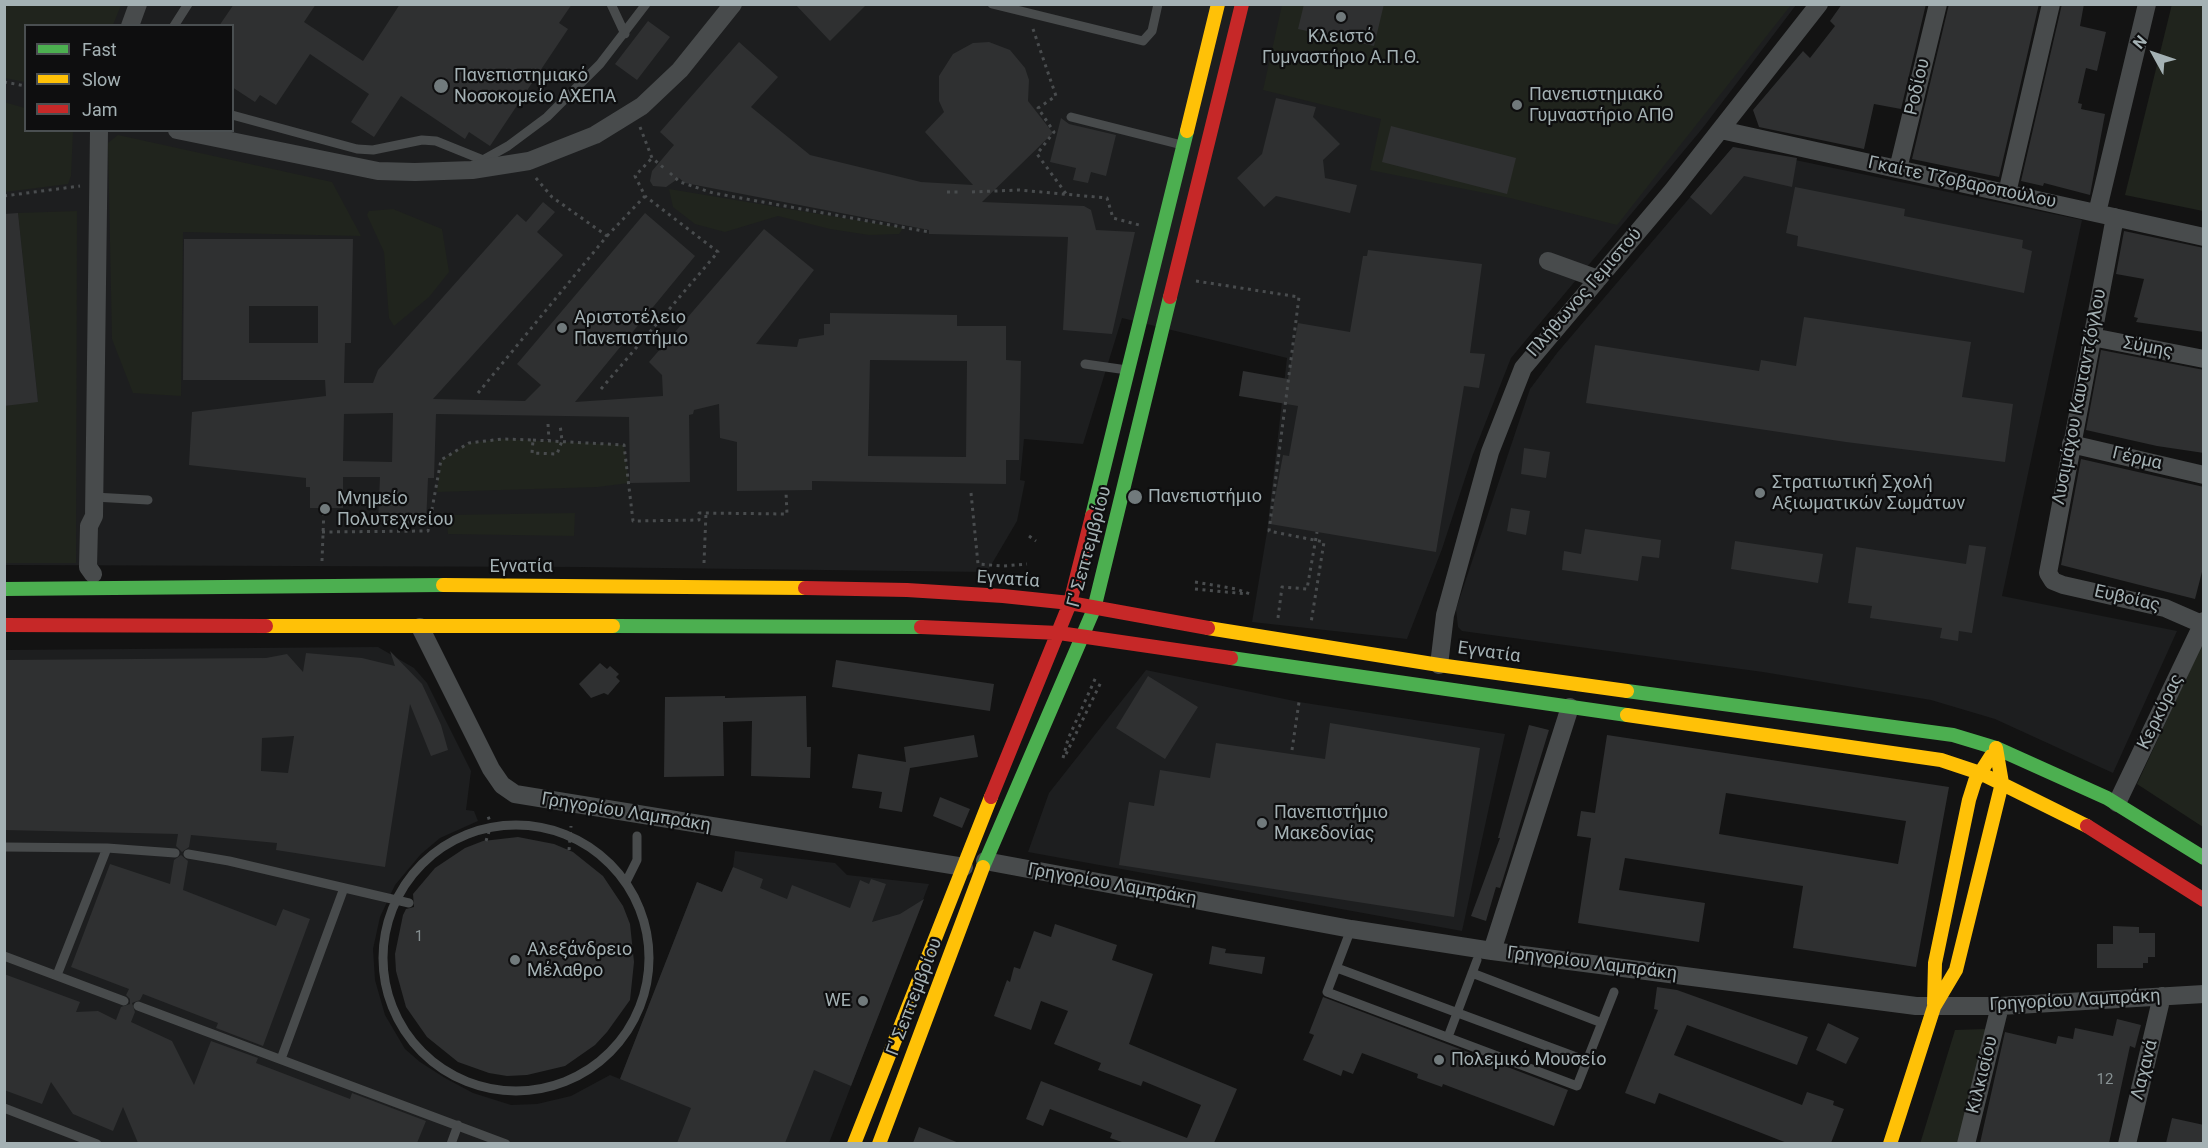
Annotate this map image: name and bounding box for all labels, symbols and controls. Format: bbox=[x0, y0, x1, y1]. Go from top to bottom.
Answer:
marker: Κλειστό Γυμναστήριο Α.Π.Θ. bbox=[1334, 10, 1348, 24]
legend bbox=[24, 24, 234, 132]
north arrow bbox=[2124, 24, 2184, 84]
place label: Κλειστό Γυμναστήριο Α.Π.Θ. bbox=[1262, 26, 1420, 68]
text: N bbox=[2129, 32, 2151, 53]
text: Fast bbox=[82, 39, 117, 60]
street label: Ροδίου bbox=[1901, 56, 1935, 118]
place label: Πανεπιστημιακό Νοσοκομείο ΑΧΕΠΑ bbox=[454, 65, 616, 107]
text: Slow bbox=[82, 69, 121, 90]
marker: Πανεπιστημιακό Νοσοκομείο ΑΧΕΠΑ bbox=[432, 77, 450, 95]
place label: Πανεπιστημιακό Γυμναστήριο ΑΠΘ bbox=[1529, 84, 1674, 127]
marker: Πανεπιστημιακό Γυμναστήριο ΑΠΘ bbox=[1510, 98, 1524, 112]
text: Jam bbox=[82, 99, 118, 120]
street label: Γκαίτε Τζοβαροπούλου bbox=[1866, 153, 2058, 213]
street label: Πλήθωνος Γεμιστού bbox=[1523, 224, 1647, 362]
street label: Λυσιμάχου Καυταντζόγλου bbox=[2048, 287, 2112, 507]
place label: Αριστοτέλειο Πανεπιστήμιο bbox=[574, 307, 688, 350]
marker: Αριστοτέλειο Πανεπιστήμιο bbox=[555, 321, 569, 335]
street label: Σύμης bbox=[2121, 333, 2175, 363]
street label: Γέρμα bbox=[2110, 443, 2164, 475]
place label: Στρατιωτική Σχολή Αξιωματικών Σωμάτων bbox=[1772, 472, 1965, 514]
street label: Γ' Σεπτεμβρίου bbox=[1063, 484, 1117, 610]
place label: Πανεπιστήμιο bbox=[1148, 486, 1262, 508]
marker: Στρατιωτική Σχολή Αξιωματικών Σωμάτων bbox=[1753, 486, 1767, 500]
place label: Μνημείο Πολυτεχνείου bbox=[337, 488, 453, 530]
marker: Πανεπιστήμιο bbox=[1126, 488, 1144, 506]
marker: Μνημείο Πολυτεχνείου bbox=[318, 502, 332, 516]
street label: Εγνατία bbox=[489, 556, 553, 578]
street label: Εγνατία bbox=[976, 567, 1040, 593]
street label: Ευβοίας bbox=[2092, 581, 2162, 617]
street label: Εγνατία bbox=[1456, 638, 1522, 668]
street label: Κερκύρας bbox=[2134, 671, 2188, 753]
street label: Γρηγορίου Λαμπράκη bbox=[540, 789, 712, 837]
place label: Πανεπιστήμιο Μακεδονίας bbox=[1274, 802, 1388, 844]
marker: Πανεπιστήμιο Μακεδονίας bbox=[1255, 816, 1269, 830]
street label: Γρηγορίου Λαμπράκη bbox=[1026, 859, 1198, 911]
house number: 1 bbox=[415, 928, 423, 946]
street label: Γ' Σεπτεμβρίου bbox=[883, 935, 947, 1059]
place label: Αλεξάνδρειο Μέλαθρο bbox=[527, 939, 632, 982]
street label: Γρηγορίου Λαμπράκη bbox=[1506, 943, 1678, 985]
marker: Αλεξάνδρειο Μέλαθρο bbox=[508, 953, 522, 967]
street label: Γρηγορίου Λαμπράκη bbox=[1989, 986, 2161, 1016]
place label: WE bbox=[825, 990, 851, 1012]
marker: WE bbox=[856, 994, 870, 1008]
street label: Κιλκισίου bbox=[1963, 1034, 2003, 1116]
street label: Λαχανά bbox=[2127, 1038, 2163, 1102]
place label: Πολεμικό Μουσείο bbox=[1451, 1049, 1606, 1071]
marker: Πολεμικό Μουσείο bbox=[1432, 1053, 1446, 1067]
house number: 12 bbox=[2097, 1071, 2113, 1089]

